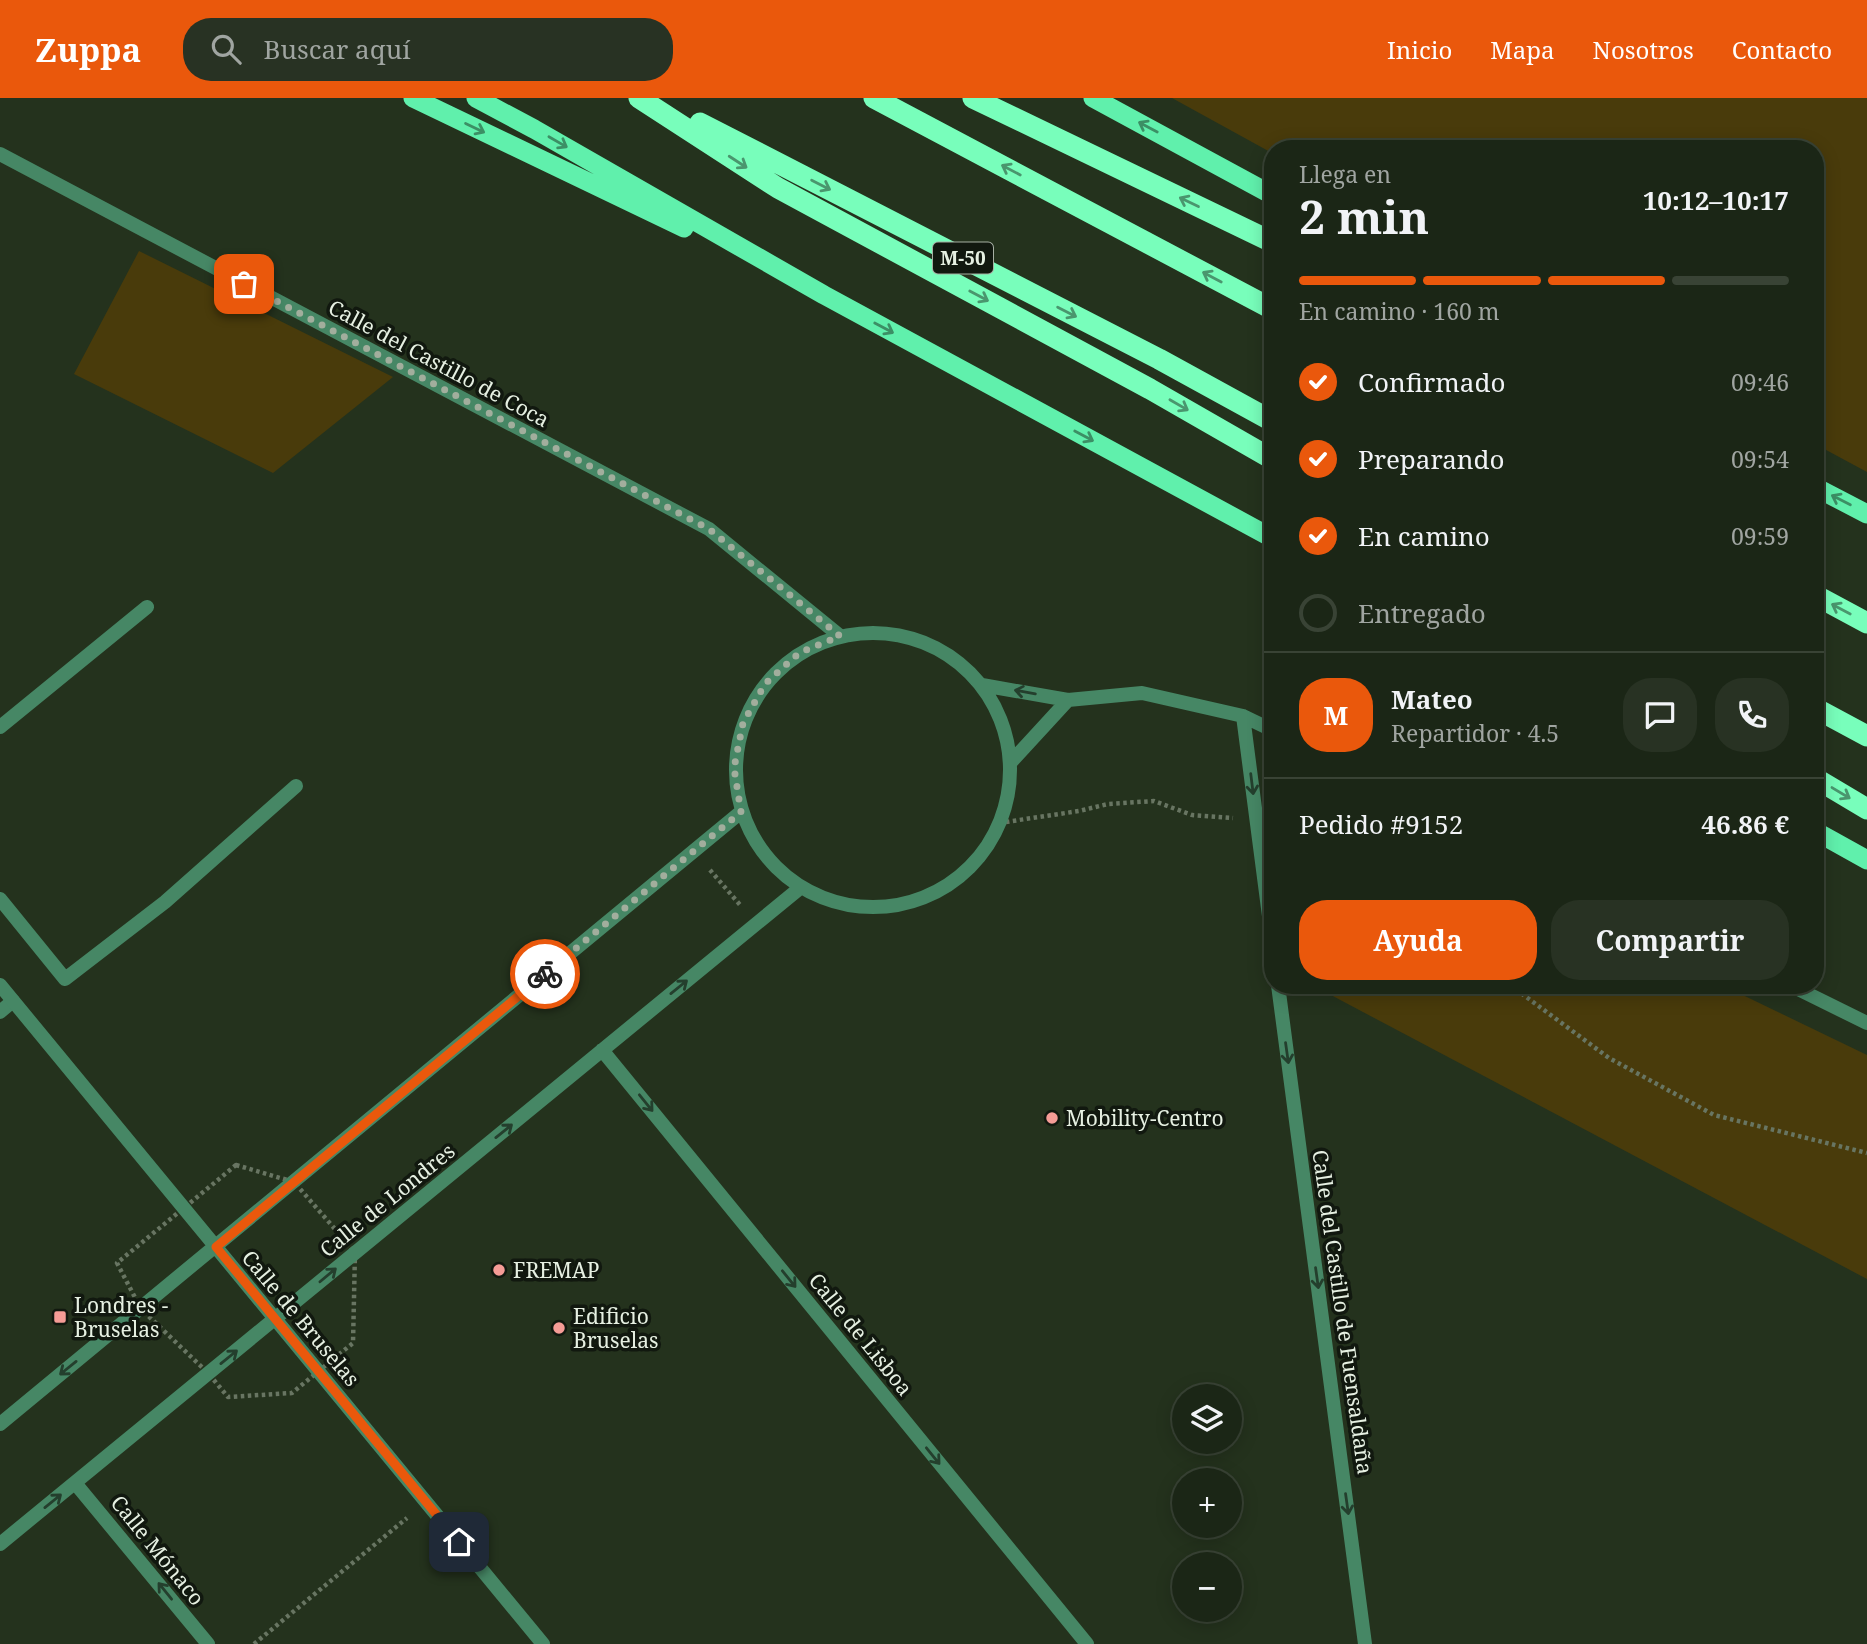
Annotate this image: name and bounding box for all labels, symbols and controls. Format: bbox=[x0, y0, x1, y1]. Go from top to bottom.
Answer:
search box bbox=[183, 18, 673, 81]
text: Zuppa bbox=[35, 27, 141, 72]
icon: search bbox=[207, 30, 245, 68]
text: Buscar aquí bbox=[263, 31, 411, 67]
text: Inicio bbox=[1387, 33, 1452, 66]
text: Mapa bbox=[1490, 33, 1555, 66]
text: Nosotros bbox=[1593, 33, 1694, 66]
text: Contacto bbox=[1732, 33, 1832, 66]
one-way arrow bbox=[1138, 120, 1158, 134]
one-way arrow bbox=[464, 121, 485, 135]
one-way arrow bbox=[547, 136, 568, 149]
one-way arrow bbox=[728, 154, 747, 169]
text: Llega en bbox=[1299, 158, 1391, 190]
one-way arrow bbox=[1001, 163, 1022, 176]
one-way arrow bbox=[810, 179, 831, 193]
text: 10:12–10:17 bbox=[1643, 182, 1789, 218]
text: 2 min bbox=[1299, 185, 1429, 247]
one-way arrow bbox=[1179, 194, 1200, 208]
road number: M-50 bbox=[933, 242, 993, 274]
pin bbox=[214, 254, 274, 314]
icon: bag bbox=[225, 265, 263, 303]
one-way arrow bbox=[1202, 269, 1223, 283]
one-way arrow bbox=[968, 290, 989, 304]
street label: Calle del Castillo de Coca bbox=[324, 293, 554, 433]
text: En camino · 160 m bbox=[1299, 295, 1500, 327]
one-way arrow bbox=[1056, 305, 1077, 319]
one-way arrow bbox=[873, 322, 894, 335]
icon: check bbox=[1299, 363, 1337, 401]
text: Confirmado bbox=[1358, 364, 1505, 400]
text: 09:46 bbox=[1731, 366, 1789, 398]
one-way arrow bbox=[1169, 399, 1189, 413]
one-way arrow bbox=[1073, 430, 1094, 443]
icon: check bbox=[1299, 440, 1337, 478]
text: Preparando bbox=[1358, 441, 1505, 477]
text: 09:54 bbox=[1731, 443, 1789, 475]
one-way arrow bbox=[1831, 493, 1852, 507]
icon: check bbox=[1299, 517, 1337, 555]
text: En camino bbox=[1358, 518, 1490, 554]
text: 09:59 bbox=[1731, 520, 1789, 552]
text: Entregado bbox=[1358, 595, 1486, 631]
one-way arrow bbox=[1831, 602, 1852, 615]
button: chat bbox=[1623, 678, 1697, 752]
button: phone bbox=[1715, 678, 1789, 752]
text: Mateo bbox=[1391, 681, 1473, 717]
one-way arrow bbox=[1014, 685, 1037, 698]
text: M bbox=[1324, 697, 1348, 733]
text: Repartidor · 4.5 bbox=[1391, 717, 1559, 749]
one-way arrow bbox=[1245, 772, 1258, 795]
one-way arrow bbox=[1830, 787, 1850, 801]
text: Pedido #9152 bbox=[1299, 806, 1463, 842]
text: 46.86 € bbox=[1701, 806, 1789, 842]
button: Ayuda bbox=[1299, 900, 1537, 980]
button: Compartir bbox=[1551, 900, 1789, 980]
courier bbox=[510, 939, 580, 1009]
icon: bike bbox=[526, 955, 564, 993]
one-way arrow bbox=[670, 979, 688, 995]
one-way arrow bbox=[1281, 1041, 1294, 1064]
one-way arrow bbox=[638, 1094, 653, 1112]
place label: Mobility-Centro bbox=[1066, 1104, 1224, 1132]
marker: Mobility-Centro bbox=[1044, 1110, 1060, 1126]
one-way arrow bbox=[494, 1123, 512, 1139]
street label: Calle de Londres bbox=[314, 1137, 460, 1263]
street label: Calle del Castillo de Fuensaldaña bbox=[1306, 1148, 1380, 1476]
street label: Calle de Bruselas bbox=[236, 1244, 366, 1392]
place label: FREMAP bbox=[513, 1256, 599, 1284]
marker: FREMAP bbox=[491, 1262, 507, 1278]
one-way arrow bbox=[318, 1267, 336, 1283]
street label: Calle de Lisboa bbox=[803, 1267, 919, 1401]
one-way arrow bbox=[1311, 1267, 1324, 1289]
one-way arrow bbox=[782, 1270, 797, 1288]
place label: Londres - Bruselas bbox=[74, 1291, 168, 1343]
place label: Edificio Bruselas bbox=[573, 1302, 658, 1354]
marker: Londres - Bruselas bbox=[52, 1309, 68, 1325]
marker: Edificio Bruselas bbox=[551, 1320, 567, 1336]
one-way arrow bbox=[219, 1349, 237, 1365]
one-way arrow bbox=[59, 1360, 77, 1376]
map controls bbox=[1172, 1384, 1242, 1622]
button: layers bbox=[1172, 1384, 1242, 1454]
one-way arrow bbox=[926, 1446, 941, 1464]
button: + bbox=[1172, 1468, 1242, 1538]
street label: Calle Mónaco bbox=[105, 1489, 211, 1611]
one-way arrow bbox=[1340, 1492, 1353, 1515]
one-way arrow bbox=[43, 1493, 61, 1509]
pin bbox=[429, 1512, 489, 1572]
icon: home bbox=[440, 1523, 478, 1561]
button: − bbox=[1172, 1552, 1242, 1622]
one-way arrow bbox=[157, 1583, 172, 1601]

